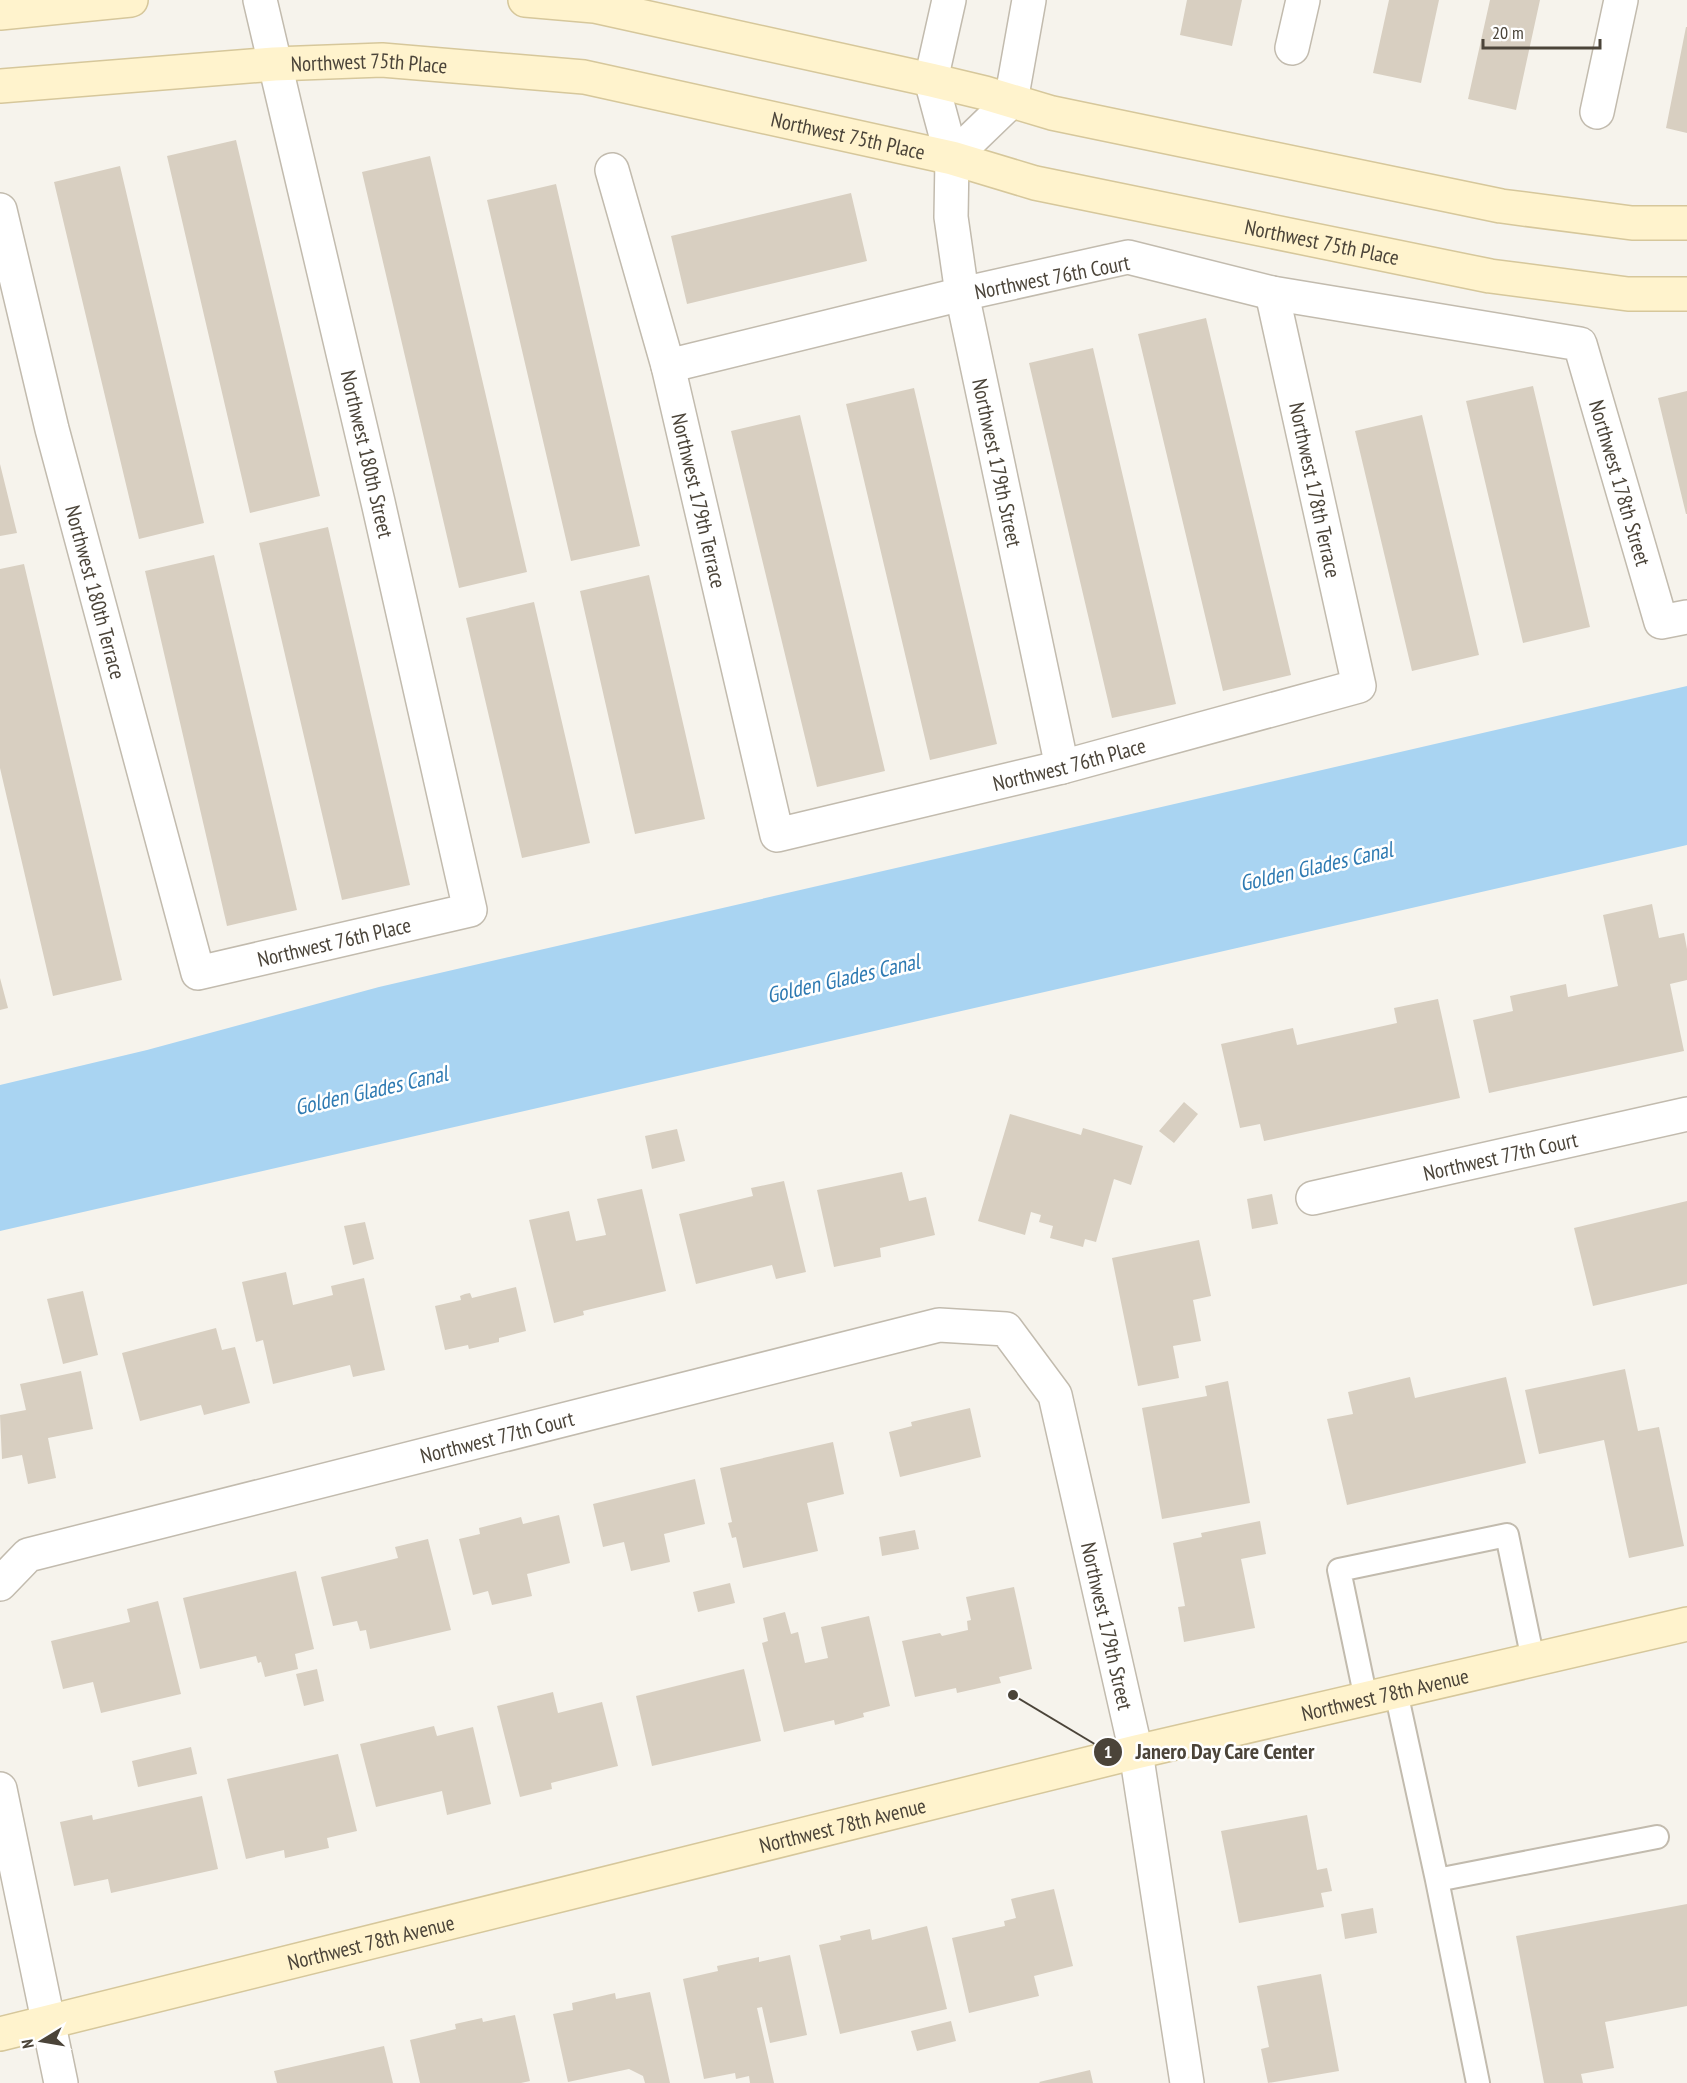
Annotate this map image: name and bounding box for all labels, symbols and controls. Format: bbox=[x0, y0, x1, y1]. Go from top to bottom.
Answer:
scale bar bbox=[1483, 12, 1600, 50]
text: 20 m bbox=[1492, 21, 1524, 44]
street label: Northwest 75th Place bbox=[290, 46, 448, 79]
street label: Northwest 75th Place bbox=[768, 105, 928, 165]
street label: Northwest 75th Place bbox=[1242, 213, 1401, 271]
street label: Northwest 76th Court bbox=[972, 249, 1132, 305]
street label: Northwest 180th Street bbox=[335, 368, 399, 541]
street label: Northwest 179th Street bbox=[967, 376, 1029, 550]
street label: Northwest 178th Street bbox=[1584, 397, 1657, 569]
street label: Northwest 178th Terrace bbox=[1283, 400, 1347, 580]
street label: Northwest 179th Terrace bbox=[666, 410, 733, 591]
street label: Northwest 180th Terrace bbox=[60, 502, 132, 682]
street label: Northwest 76th Place bbox=[990, 731, 1149, 797]
water label: Golden Glades Canal bbox=[1237, 834, 1397, 897]
street label: Northwest 76th Place bbox=[255, 911, 414, 972]
water label: Golden Glades Canal bbox=[764, 946, 924, 1009]
water label: Golden Glades Canal bbox=[292, 1058, 452, 1121]
street label: Northwest 77th Court bbox=[1421, 1125, 1580, 1186]
street label: Northwest 77th Court bbox=[417, 1404, 577, 1469]
street label: Northwest 179th Street bbox=[1075, 1539, 1140, 1713]
street label: Northwest 78th Avenue bbox=[1299, 1662, 1471, 1727]
callout: Janero Day Care Center bbox=[1093, 1732, 1327, 1772]
text: Janero Day Care Center bbox=[1135, 1737, 1315, 1765]
text: 1 bbox=[1104, 1740, 1112, 1763]
street label: Northwest 78th Avenue bbox=[756, 1791, 929, 1859]
street label: Northwest 78th Avenue bbox=[285, 1908, 457, 1976]
north arrow bbox=[12, 2011, 72, 2071]
text: N bbox=[17, 2038, 38, 2050]

